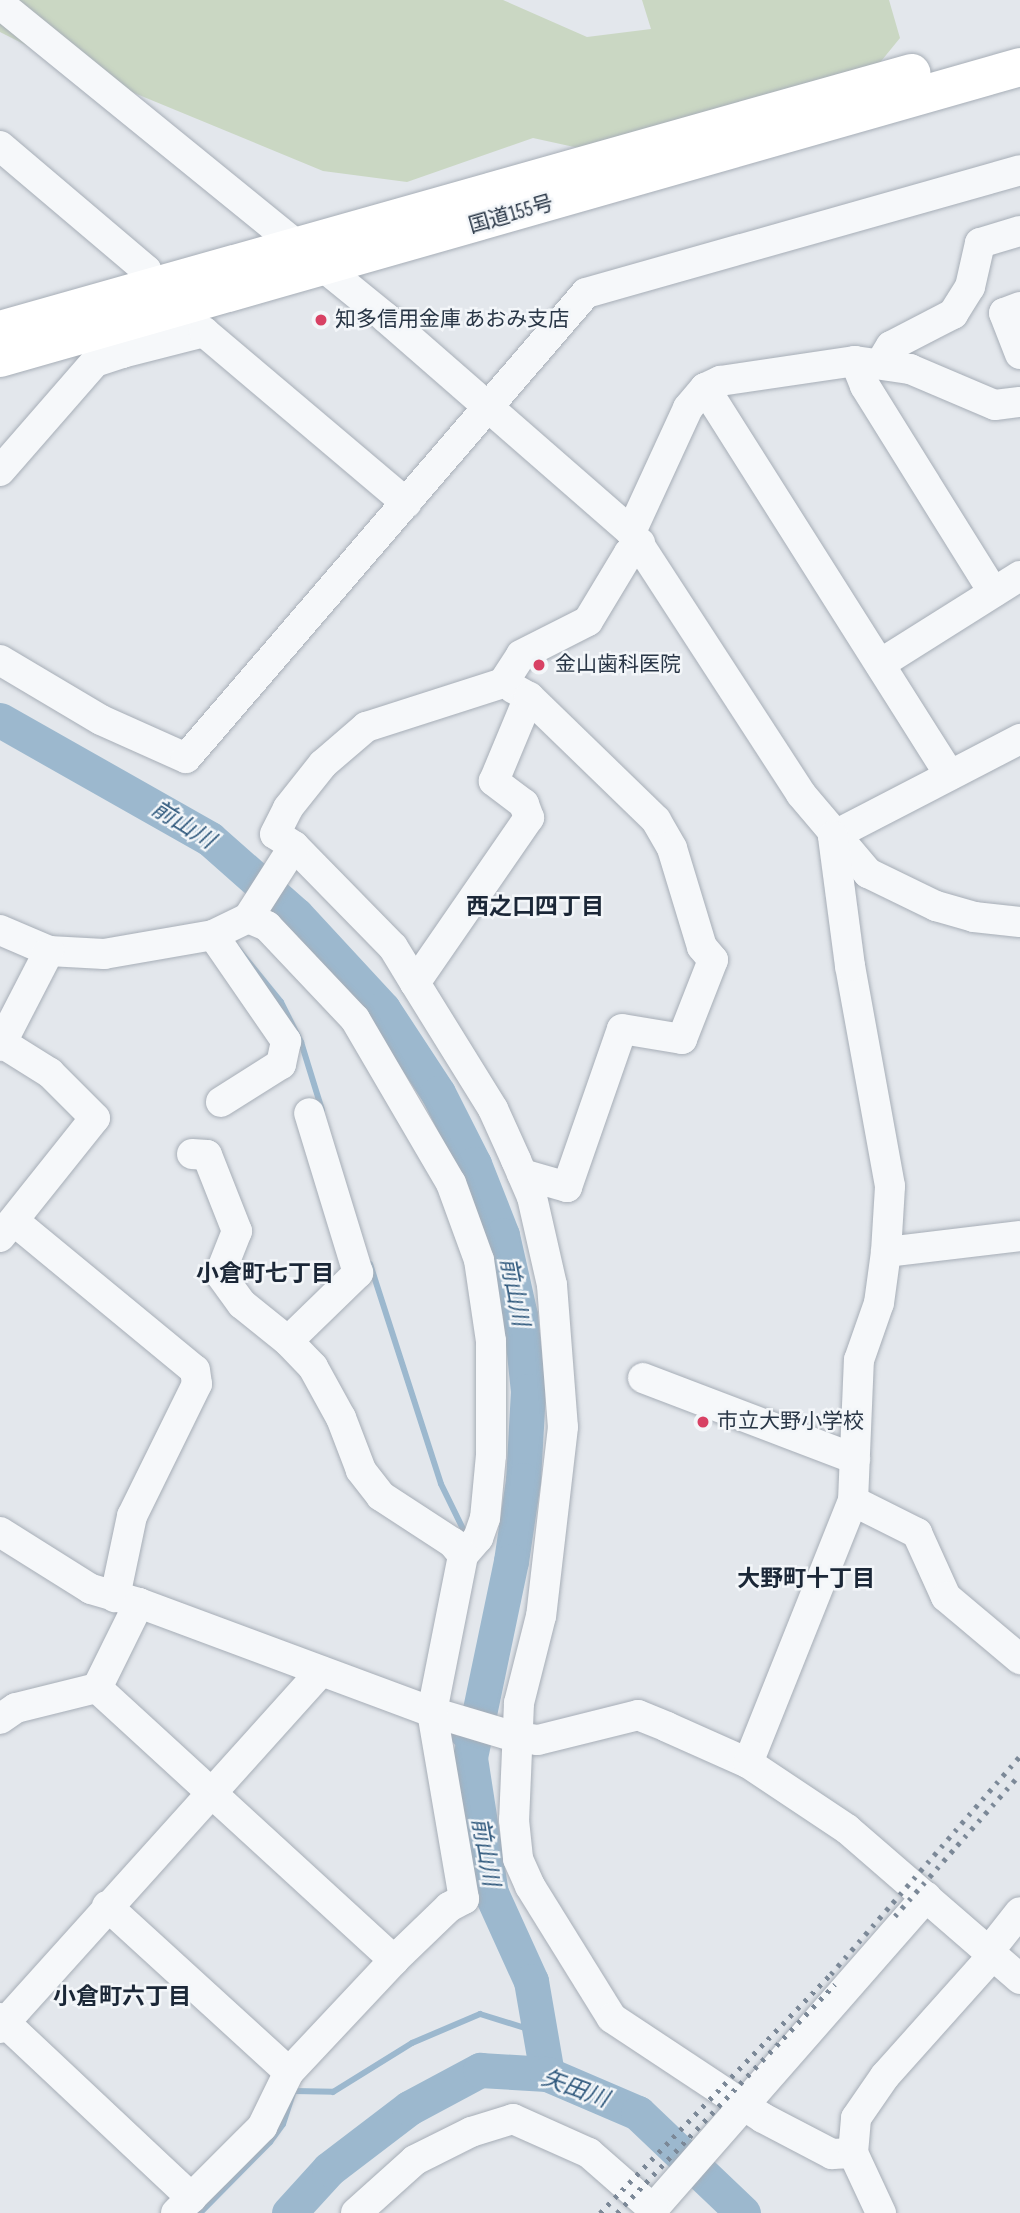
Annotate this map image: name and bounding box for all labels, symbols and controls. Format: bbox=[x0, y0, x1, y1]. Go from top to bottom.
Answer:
street label: 国道155号 bbox=[466, 191, 556, 239]
place label: 知多信用金庫 あおみ支店 bbox=[335, 307, 569, 333]
marker: 知多信用金庫 あおみ支店 bbox=[313, 312, 329, 328]
place label: 金山歯科医院 bbox=[555, 652, 681, 678]
marker: 金山歯科医院 bbox=[529, 655, 549, 675]
water label: 前山川 bbox=[146, 795, 220, 855]
district label: 西之口四丁目 bbox=[466, 893, 604, 921]
water label: 前山川 bbox=[494, 1256, 534, 1328]
district label: 小倉町七丁目 bbox=[196, 1260, 334, 1288]
place label: 市立大野小学校 bbox=[717, 1409, 864, 1435]
marker: 市立大野小学校 bbox=[695, 1414, 711, 1430]
district label: 大野町十丁目 bbox=[737, 1565, 875, 1593]
water label: 前山川 bbox=[465, 1816, 505, 1888]
district label: 小倉町六丁目 bbox=[53, 1983, 191, 2011]
water label: 矢田川 bbox=[538, 2064, 612, 2114]

